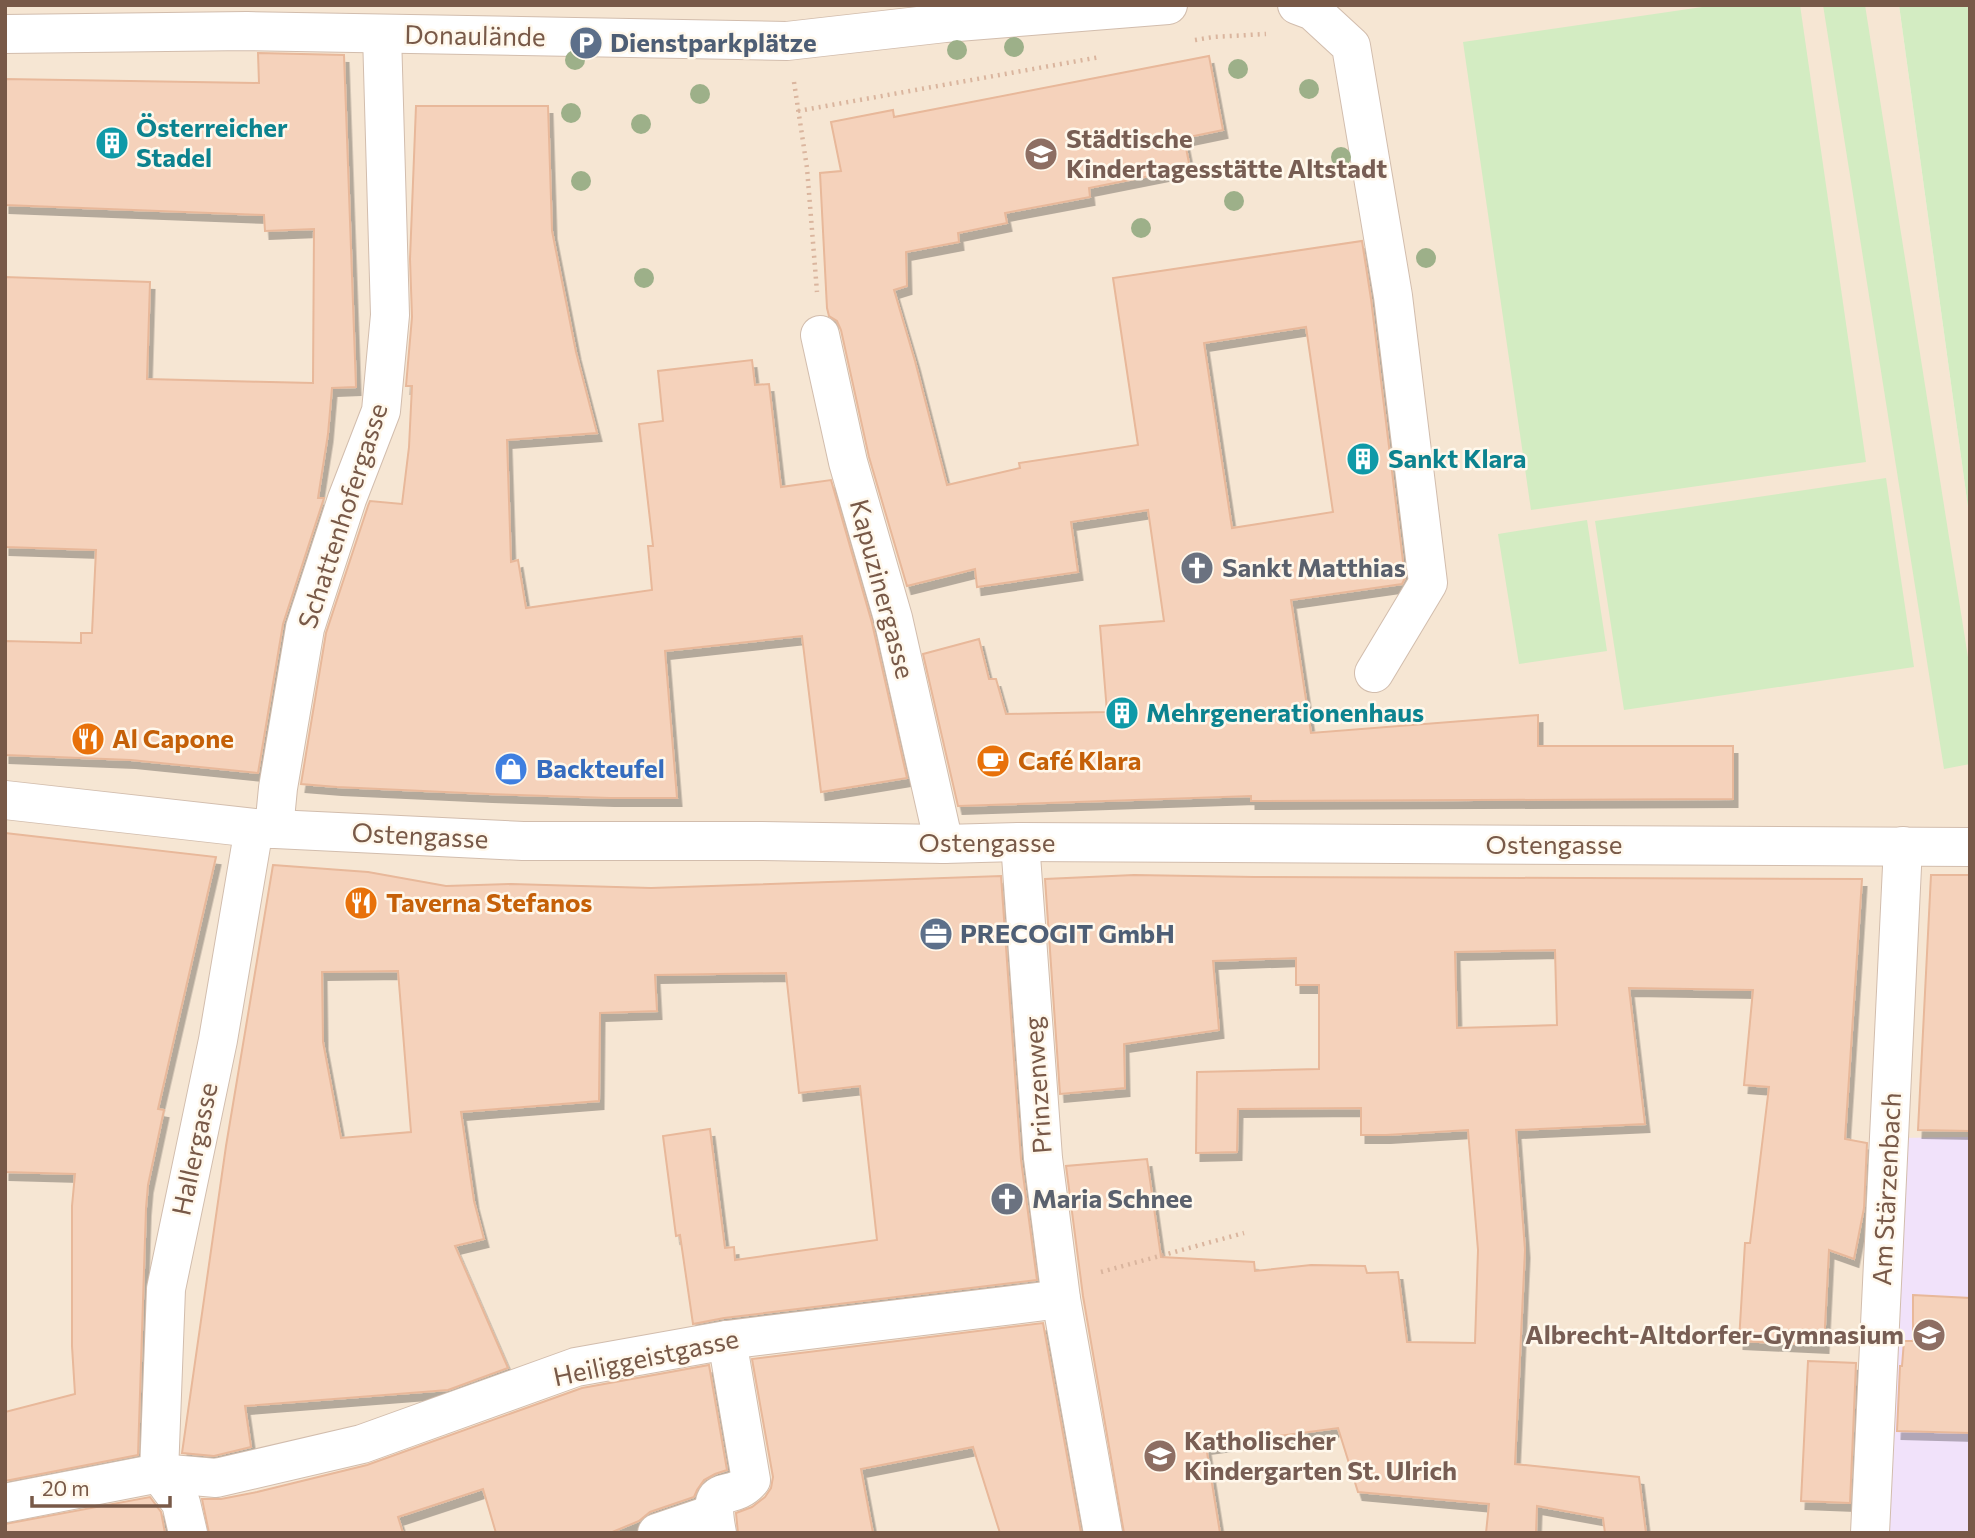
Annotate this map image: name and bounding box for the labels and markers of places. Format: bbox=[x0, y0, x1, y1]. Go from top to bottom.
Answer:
parking icon: Dienstparkplätze bbox=[567, 24, 605, 62]
place label: Dienstparkplätze bbox=[610, 26, 817, 57]
place label: Österreicher Stadel bbox=[136, 111, 288, 172]
place label: Städtische Kindertagesstätte Altstadt bbox=[1066, 122, 1387, 183]
building icon: Österreicher Stadel bbox=[93, 124, 131, 162]
school or university icon: Städtische Kindertagesstätte Altstadt bbox=[1022, 135, 1060, 173]
building icon: Sankt Klara bbox=[1344, 440, 1382, 478]
place label: Sankt Klara bbox=[1388, 442, 1526, 473]
church icon: Sankt Matthias bbox=[1178, 549, 1216, 587]
place label: Sankt Matthias bbox=[1222, 551, 1406, 582]
building icon: Mehrgenerationenhaus bbox=[1103, 694, 1141, 732]
place label: Mehrgenerationenhaus bbox=[1146, 696, 1424, 727]
restaurant icon: Al Capone bbox=[69, 720, 107, 758]
place label: Al Capone bbox=[112, 722, 234, 753]
cafe icon: Café Klara bbox=[974, 742, 1012, 780]
place label: Café Klara bbox=[1018, 744, 1141, 775]
shop icon: Backteufel bbox=[492, 750, 530, 788]
place label: Backteufel bbox=[536, 752, 665, 783]
restaurant icon: Taverna Stefanos bbox=[342, 884, 380, 922]
place label: Taverna Stefanos bbox=[386, 886, 592, 917]
office icon: PRECOGIT GmbH bbox=[917, 915, 955, 953]
place label: PRECOGIT GmbH bbox=[960, 917, 1175, 948]
church icon: Maria Schnee bbox=[988, 1180, 1026, 1218]
place label: Maria Schnee bbox=[1032, 1182, 1193, 1213]
school or university icon: Albrecht-Altdorfer-Gymnasium bbox=[1910, 1316, 1948, 1354]
place label: Albrecht-Altdorfer-Gymnasium bbox=[1525, 1318, 1904, 1349]
place label: Katholischer Kindergarten St. Ulrich bbox=[1184, 1424, 1457, 1485]
school or university icon: Katholischer Kindergarten St. Ulrich bbox=[1141, 1437, 1179, 1475]

